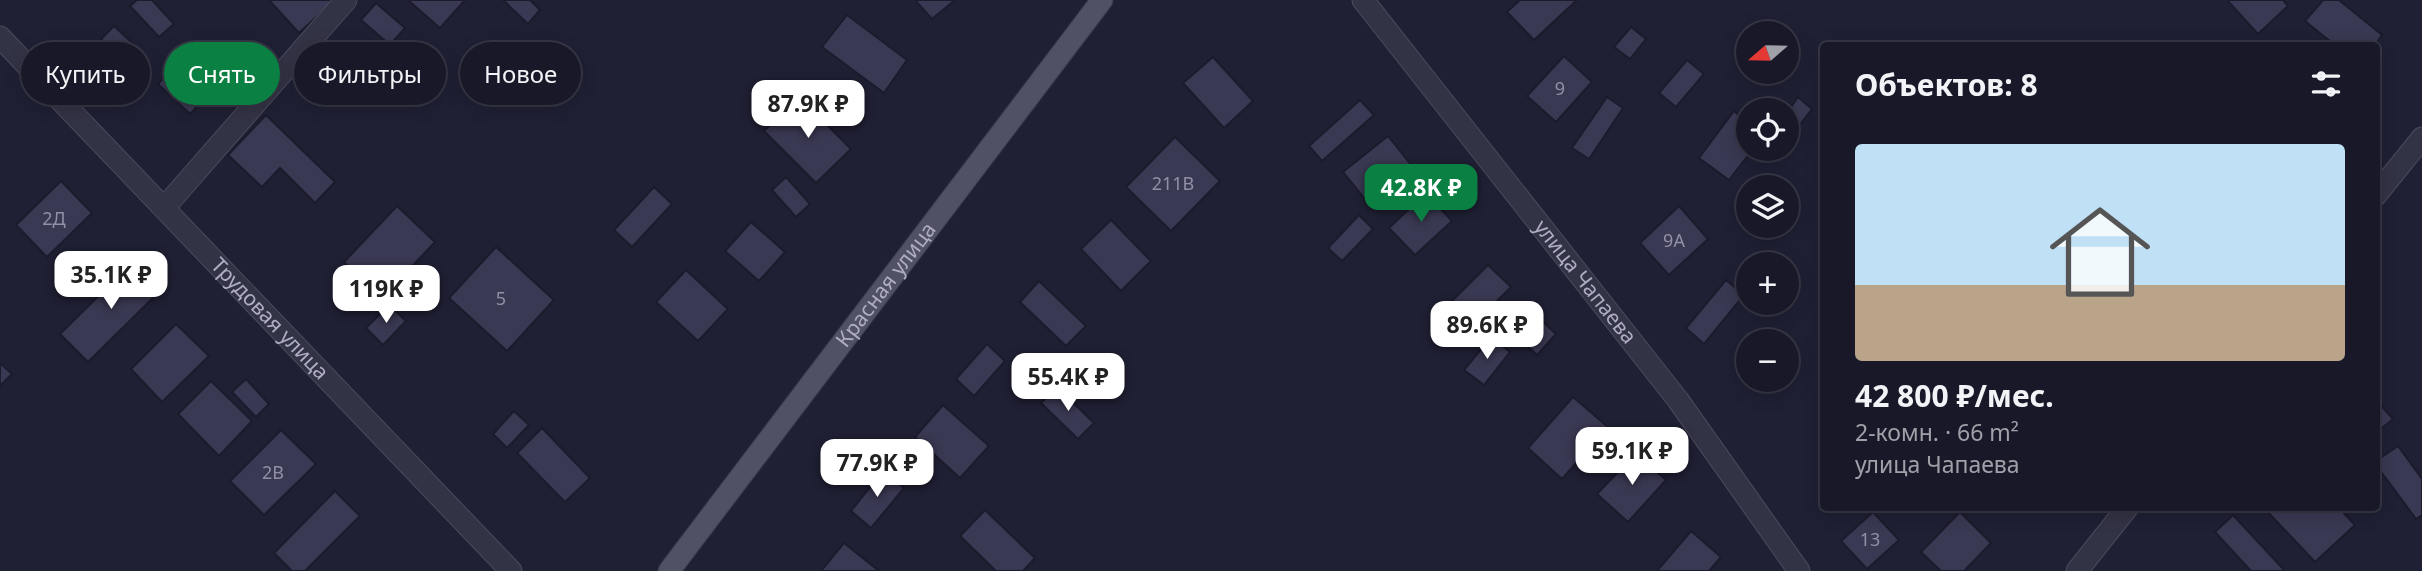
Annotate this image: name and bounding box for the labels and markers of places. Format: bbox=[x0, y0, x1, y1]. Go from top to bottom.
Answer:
pin: 87.9K ₽ bbox=[743, 80, 873, 140]
pin: 42.8K ₽ bbox=[1356, 164, 1486, 224]
pin: 35.1K ₽ bbox=[46, 252, 176, 311]
pin: 119K ₽ bbox=[329, 266, 443, 325]
pin: 89.6K ₽ bbox=[1422, 302, 1552, 361]
pin: 55.4K ₽ bbox=[1003, 354, 1133, 413]
pin: 59.1K ₽ bbox=[1567, 428, 1697, 487]
pin: 77.9K ₽ bbox=[812, 440, 942, 499]

